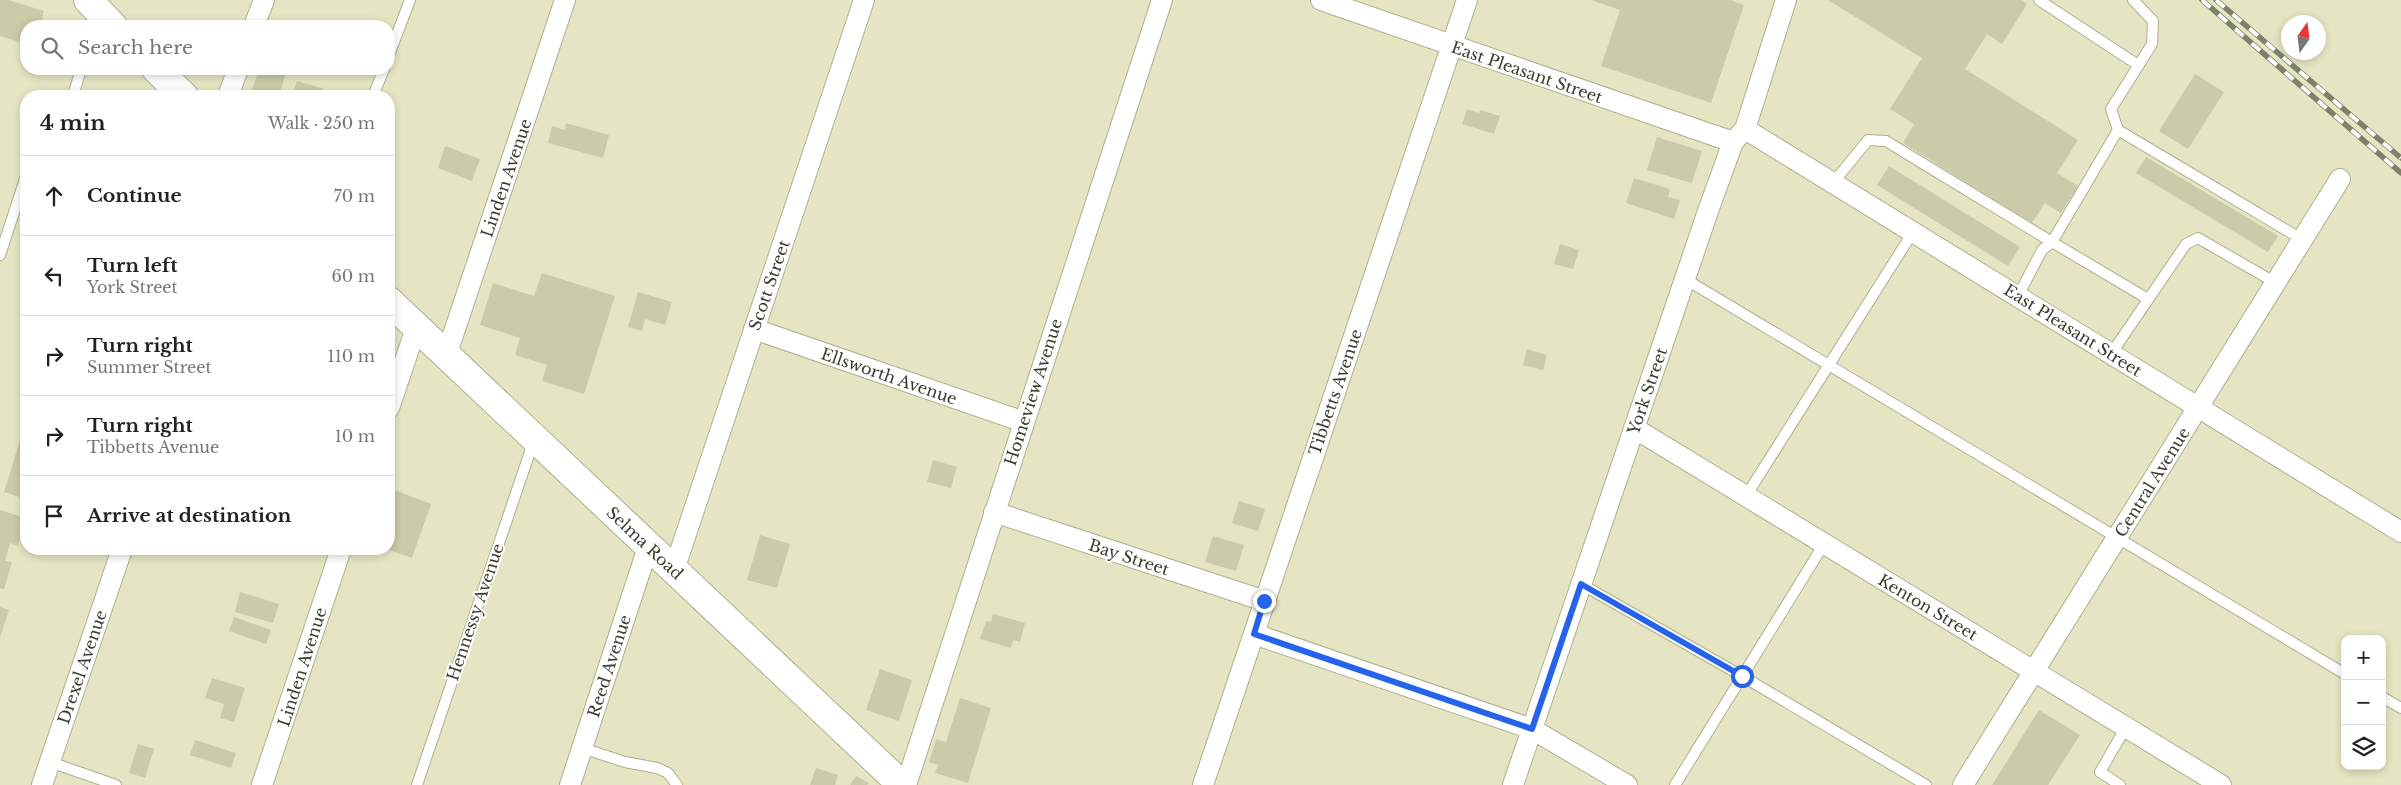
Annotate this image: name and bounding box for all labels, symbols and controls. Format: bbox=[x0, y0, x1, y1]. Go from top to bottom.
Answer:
north arrow bbox=[2281, 15, 2326, 60]
search box bbox=[20, 20, 395, 75]
icon: search bbox=[38, 34, 66, 62]
text: Search here bbox=[78, 36, 193, 59]
street label: East Pleasant Street bbox=[1449, 37, 1605, 107]
text: 4 min bbox=[40, 110, 106, 136]
text: Walk · 250 m bbox=[268, 113, 375, 133]
street label: Linden Avenue bbox=[476, 116, 536, 240]
icon: ahead bbox=[40, 182, 68, 210]
text: Continue bbox=[87, 184, 182, 207]
text: 70 m bbox=[334, 186, 375, 206]
street label: Scott Street bbox=[744, 237, 794, 333]
text: Turn left bbox=[87, 254, 178, 277]
icon: left bbox=[40, 262, 68, 290]
text: 60 m bbox=[332, 266, 375, 286]
text: York Street bbox=[87, 277, 178, 297]
street label: East Pleasant Street bbox=[2000, 280, 2146, 380]
street label: Homeview Avenue bbox=[1000, 316, 1066, 468]
street label: Tibbetts Avenue bbox=[1304, 326, 1366, 458]
text: Turn right bbox=[87, 334, 193, 357]
icon: right bbox=[40, 342, 68, 370]
street label: Ellsworth Avenue bbox=[818, 343, 960, 409]
street label: York Street bbox=[1622, 345, 1671, 438]
text: 110 m bbox=[328, 346, 375, 366]
text: Summer Street bbox=[87, 357, 211, 377]
text: Turn right bbox=[87, 414, 193, 437]
icon: right bbox=[40, 422, 68, 450]
street label: Central Avenue bbox=[2110, 423, 2194, 541]
text: 10 m bbox=[335, 426, 375, 446]
text: Tibbetts Avenue bbox=[87, 437, 219, 457]
icon: arrive bbox=[40, 502, 68, 530]
street label: Selma Road bbox=[602, 502, 688, 584]
text: Arrive at destination bbox=[87, 504, 291, 527]
street label: Bay Street bbox=[1086, 535, 1172, 579]
street label: Hennessy Avenue bbox=[442, 541, 508, 683]
street label: Kenton Street bbox=[1875, 569, 1981, 645]
route end bbox=[1253, 590, 1276, 613]
street label: Linden Avenue bbox=[273, 605, 331, 729]
street label: Drexel Avenue bbox=[53, 607, 111, 727]
street label: Reed Avenue bbox=[583, 612, 635, 720]
map controls bbox=[2341, 635, 2386, 770]
button: + bbox=[2341, 635, 2386, 680]
route start bbox=[1731, 665, 1754, 688]
button: − bbox=[2341, 680, 2386, 725]
button: layers bbox=[2341, 725, 2386, 770]

